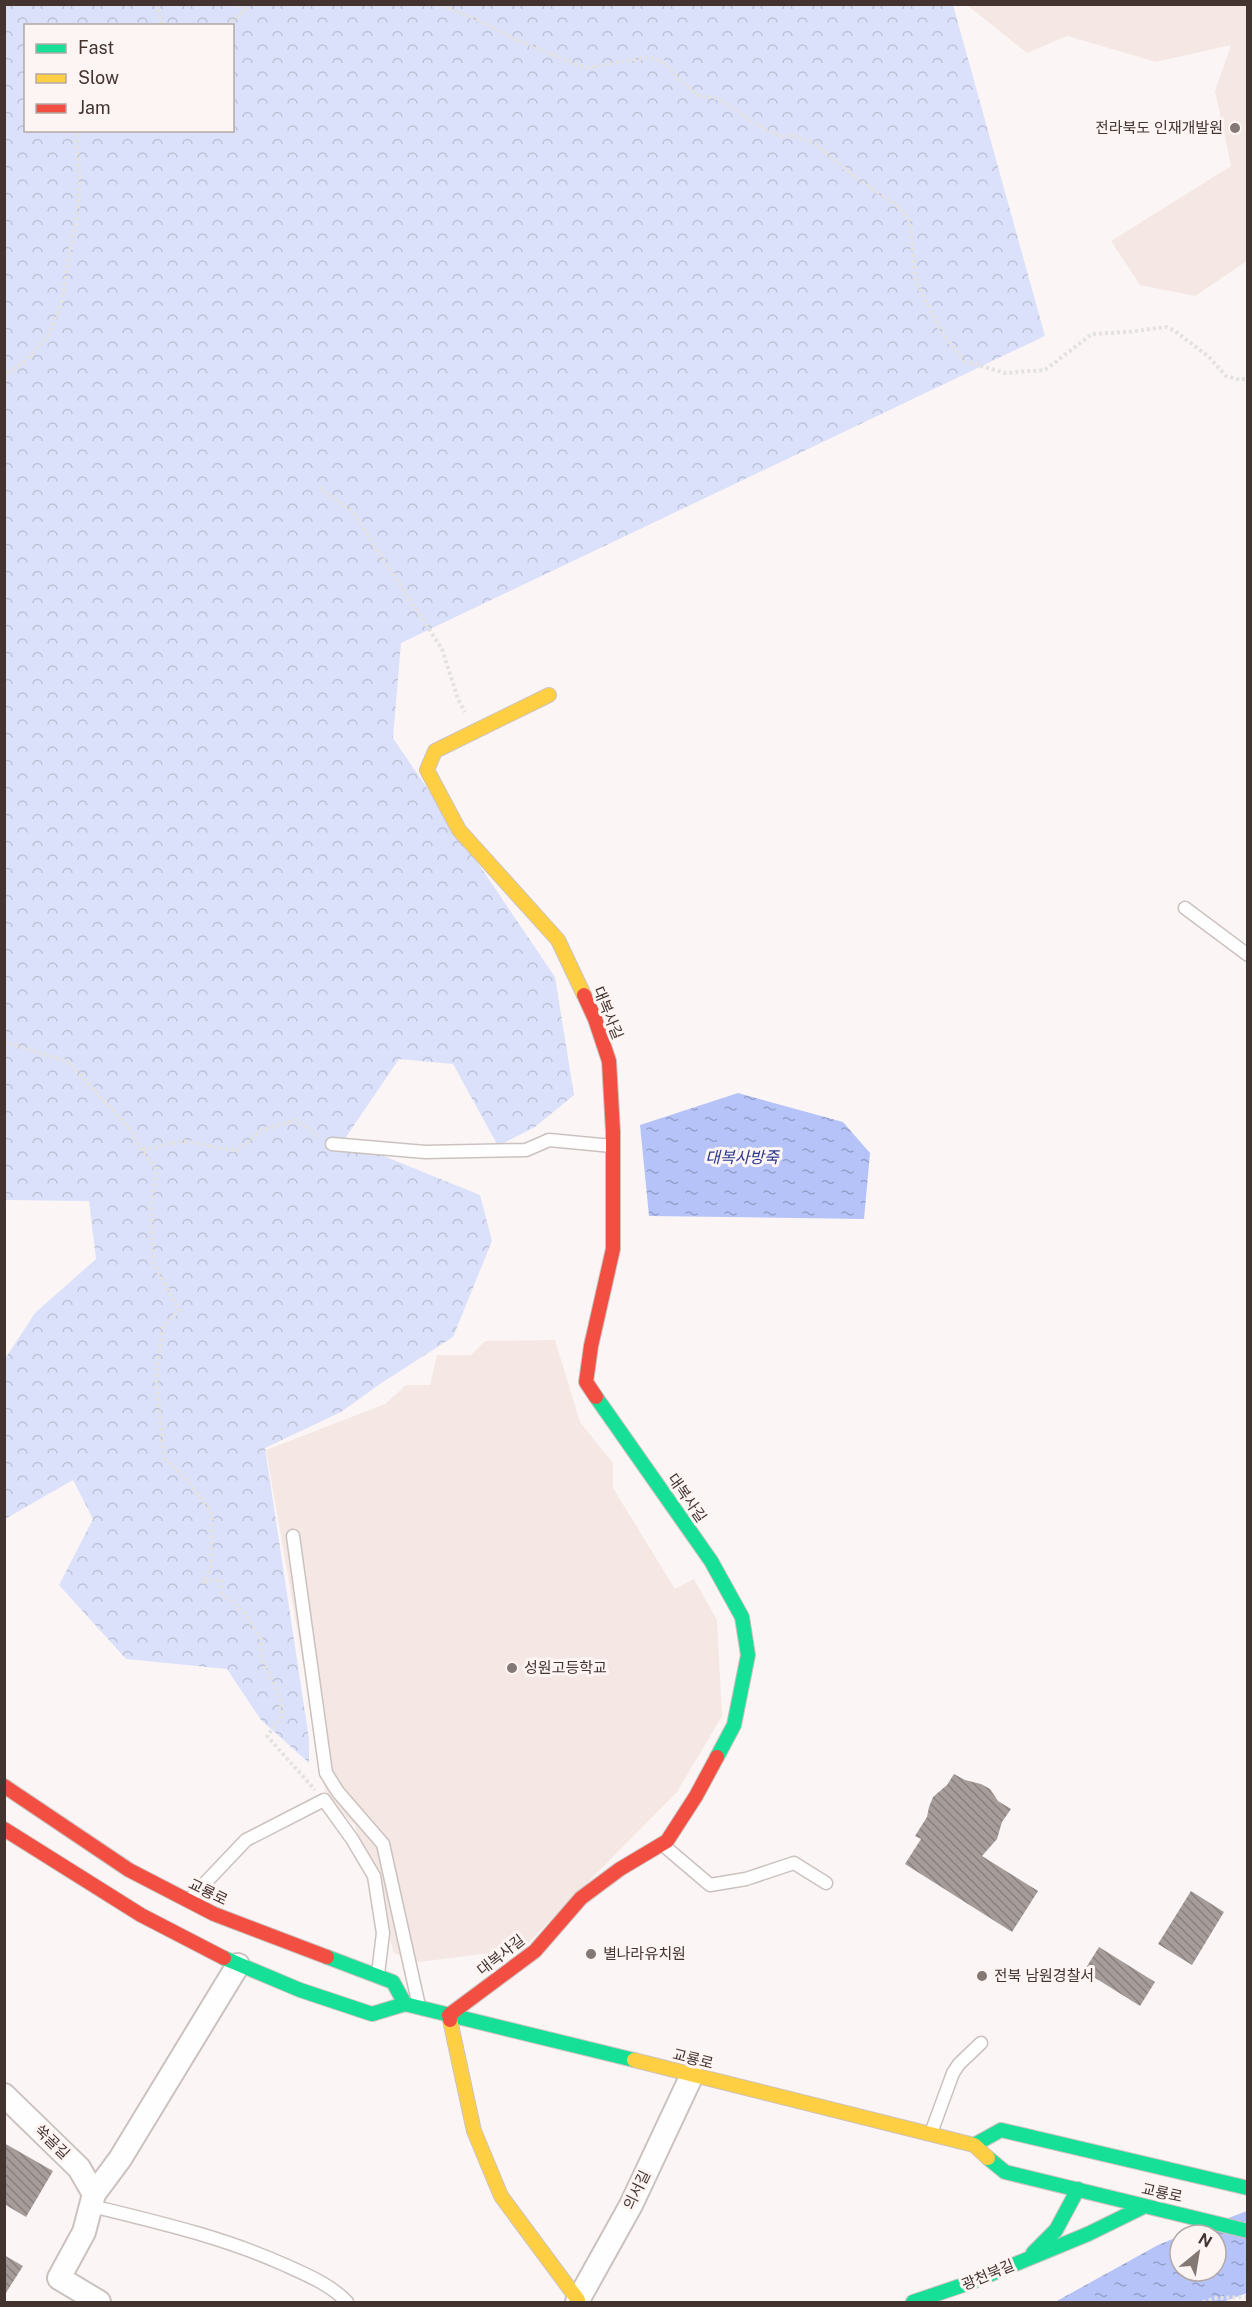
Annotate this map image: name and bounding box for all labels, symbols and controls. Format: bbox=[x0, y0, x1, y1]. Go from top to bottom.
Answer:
legend bbox=[24, 24, 234, 132]
text: Fast bbox=[78, 37, 114, 58]
text: Slow bbox=[78, 67, 119, 88]
text: Jam bbox=[78, 97, 111, 118]
place label: 전라북도 인재개발원 bbox=[1095, 119, 1223, 136]
marker: 전라북도 인재개발원 bbox=[1228, 121, 1242, 135]
street label: 대복사길 bbox=[590, 984, 627, 1042]
water label: 대복사방죽 bbox=[705, 1148, 780, 1167]
street label: 대복사길 bbox=[665, 1470, 710, 1525]
place label: 성원고등학교 bbox=[524, 1659, 607, 1676]
marker: 성원고등학교 bbox=[505, 1661, 519, 1675]
street label: 교룡로 bbox=[186, 1875, 231, 1908]
street label: 대복사길 bbox=[474, 1931, 528, 1978]
place label: 별나라유치원 bbox=[603, 1945, 686, 1962]
marker: 별나라유치원 bbox=[584, 1947, 598, 1961]
place label: 전북 남원경찰서 bbox=[994, 1967, 1094, 1984]
marker: 전북 남원경찰서 bbox=[975, 1969, 989, 1983]
street label: 교룡로 bbox=[671, 2045, 715, 2072]
street label: 쑥골길 bbox=[32, 2121, 73, 2162]
street label: 의서길 bbox=[620, 2167, 653, 2212]
street label: 교룡로 bbox=[1140, 2180, 1184, 2205]
north arrow bbox=[1168, 2223, 1228, 2283]
text: N bbox=[1195, 2229, 1215, 2252]
street label: 광천북길 bbox=[959, 2256, 1017, 2293]

